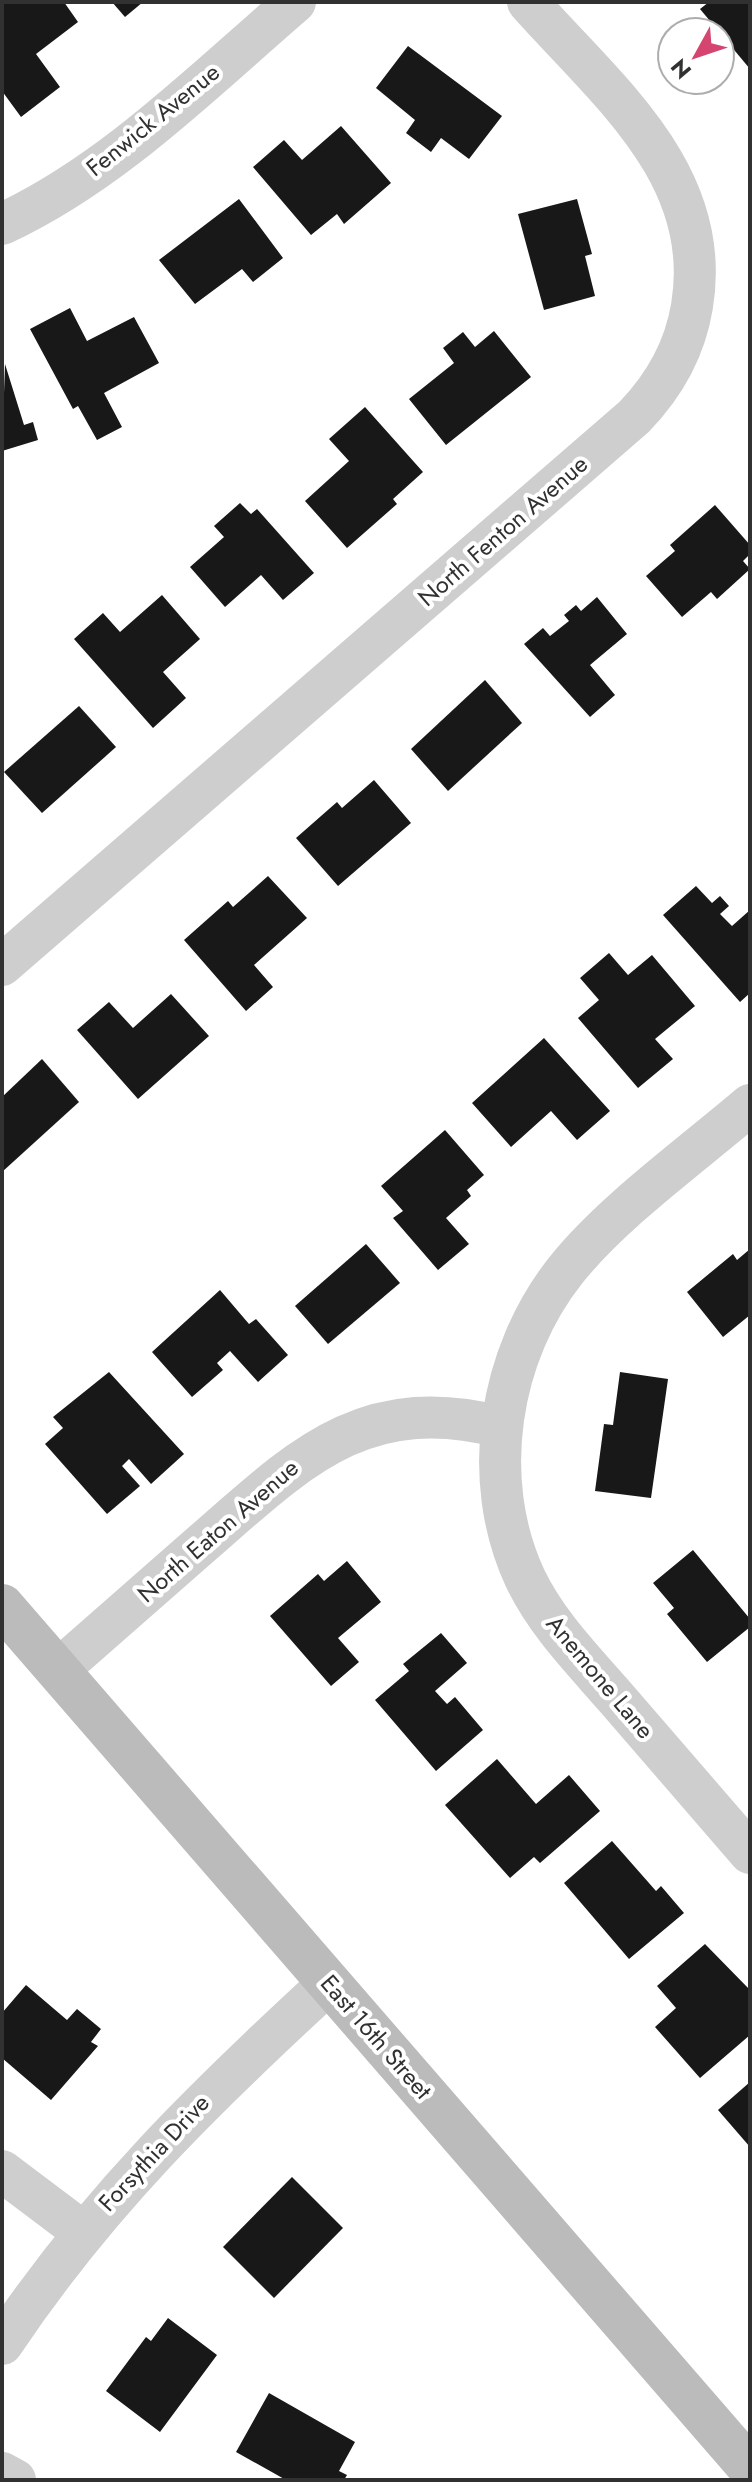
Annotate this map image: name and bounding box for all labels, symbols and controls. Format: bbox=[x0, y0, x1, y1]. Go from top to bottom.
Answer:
north arrow bbox=[656, 16, 736, 96]
text: N bbox=[663, 52, 699, 86]
street label: Fenwick Avenue bbox=[78, 55, 227, 184]
street label: North Fenton Avenue bbox=[410, 447, 595, 614]
street label: North Eaton Avenue bbox=[129, 1451, 306, 1611]
street label: Anemone Lane bbox=[538, 1607, 663, 1746]
street label: East 16th Street bbox=[312, 1967, 441, 2107]
street label: Forsythia Drive bbox=[90, 2086, 217, 2219]

